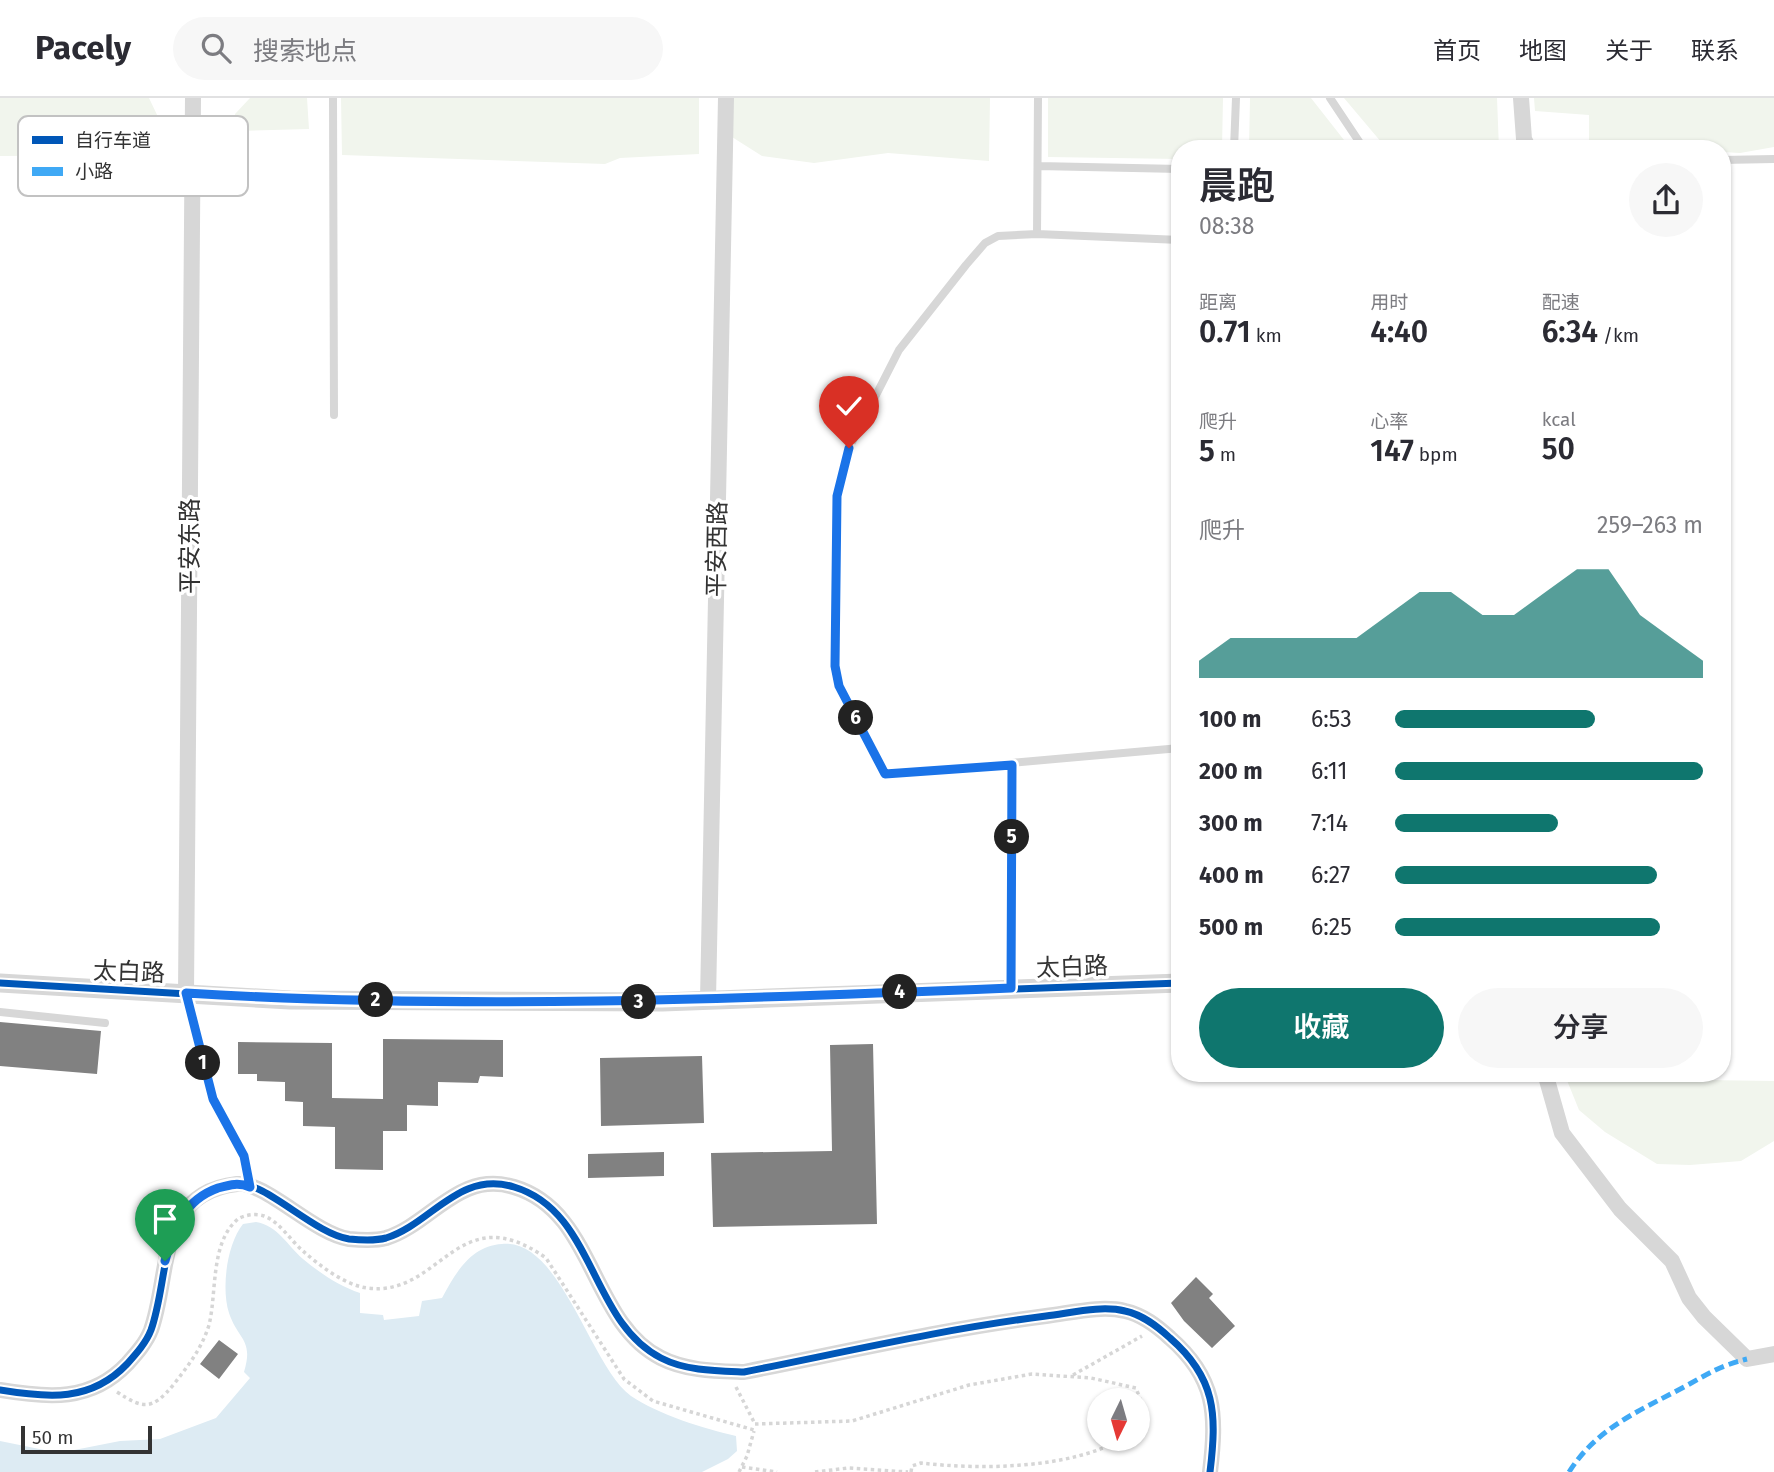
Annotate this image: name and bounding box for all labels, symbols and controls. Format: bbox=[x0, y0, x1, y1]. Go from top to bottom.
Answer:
search box bbox=[173, 17, 663, 80]
text: Pacely bbox=[35, 28, 131, 68]
icon: search bbox=[197, 29, 235, 67]
text: 搜索地点 bbox=[253, 36, 357, 67]
text: 首页 bbox=[1433, 37, 1481, 65]
text: 地图 bbox=[1519, 37, 1567, 65]
text: 关于 bbox=[1605, 37, 1653, 65]
text: 联系 bbox=[1691, 37, 1739, 65]
legend bbox=[18, 116, 248, 196]
text: 自行车道 bbox=[75, 129, 151, 152]
text: 小路 bbox=[75, 160, 113, 183]
text: 晨跑 bbox=[1199, 163, 1275, 209]
button: share bbox=[1629, 163, 1703, 237]
text: 08:38 bbox=[1199, 212, 1254, 240]
text: 距离 bbox=[1199, 291, 1237, 314]
text: 用时 bbox=[1370, 291, 1408, 314]
text: 配速 bbox=[1542, 291, 1580, 314]
text: 0.71 bbox=[1199, 314, 1251, 350]
text: 4:40 bbox=[1370, 314, 1428, 350]
text: 6:34 bbox=[1542, 314, 1598, 350]
text: km bbox=[1251, 324, 1282, 347]
text: /km bbox=[1598, 324, 1639, 347]
pin bbox=[819, 376, 879, 448]
icon: check bbox=[830, 387, 868, 425]
text: kcal bbox=[1542, 408, 1576, 431]
text: 爬升 bbox=[1199, 410, 1237, 433]
text: 心率 bbox=[1370, 410, 1408, 433]
text: 50 bbox=[1542, 431, 1575, 467]
text: 5 bbox=[1199, 433, 1215, 469]
text: 147 bbox=[1370, 433, 1414, 469]
text: m bbox=[1215, 443, 1236, 466]
text: bpm bbox=[1414, 443, 1458, 466]
street label: 平安东路 bbox=[176, 498, 204, 594]
street label: 平安西路 bbox=[702, 501, 732, 597]
text: 259–263 m bbox=[1597, 511, 1703, 539]
text: 爬升 bbox=[1199, 516, 1245, 544]
pin: 6 bbox=[838, 700, 874, 736]
text: 100 m bbox=[1199, 705, 1261, 733]
text: 6:53 bbox=[1311, 705, 1352, 733]
text: 6 bbox=[850, 706, 861, 729]
text: 200 m bbox=[1199, 757, 1263, 785]
text: 6:11 bbox=[1311, 757, 1347, 785]
text: 300 m bbox=[1199, 809, 1263, 837]
text: 7:14 bbox=[1311, 809, 1348, 837]
pin: 5 bbox=[995, 820, 1030, 854]
text: 5 bbox=[1006, 825, 1017, 848]
text: 400 m bbox=[1199, 861, 1264, 889]
text: 6:27 bbox=[1311, 861, 1350, 889]
text: 500 m bbox=[1199, 913, 1263, 941]
text: 6:25 bbox=[1311, 913, 1352, 941]
street label: 太白路 bbox=[1036, 952, 1108, 982]
street label: 太白路 bbox=[93, 957, 165, 987]
pin: 4 bbox=[883, 974, 918, 1010]
text: 4 bbox=[894, 980, 905, 1003]
pin: 2 bbox=[358, 982, 394, 1018]
pin: 3 bbox=[622, 984, 656, 1020]
text: 2 bbox=[371, 988, 380, 1011]
button: 收藏 bbox=[1199, 988, 1444, 1068]
button: 分享 bbox=[1458, 988, 1703, 1068]
text: 3 bbox=[634, 990, 643, 1013]
pin: 1 bbox=[186, 1046, 220, 1080]
text: 1 bbox=[198, 1051, 207, 1074]
pin bbox=[135, 1189, 195, 1261]
icon: arrive bbox=[146, 1200, 184, 1238]
north arrow bbox=[1087, 1388, 1150, 1451]
map controls bbox=[1087, 1388, 1150, 1451]
scale bar bbox=[21, 1423, 152, 1455]
text: 50 m bbox=[32, 1426, 73, 1449]

